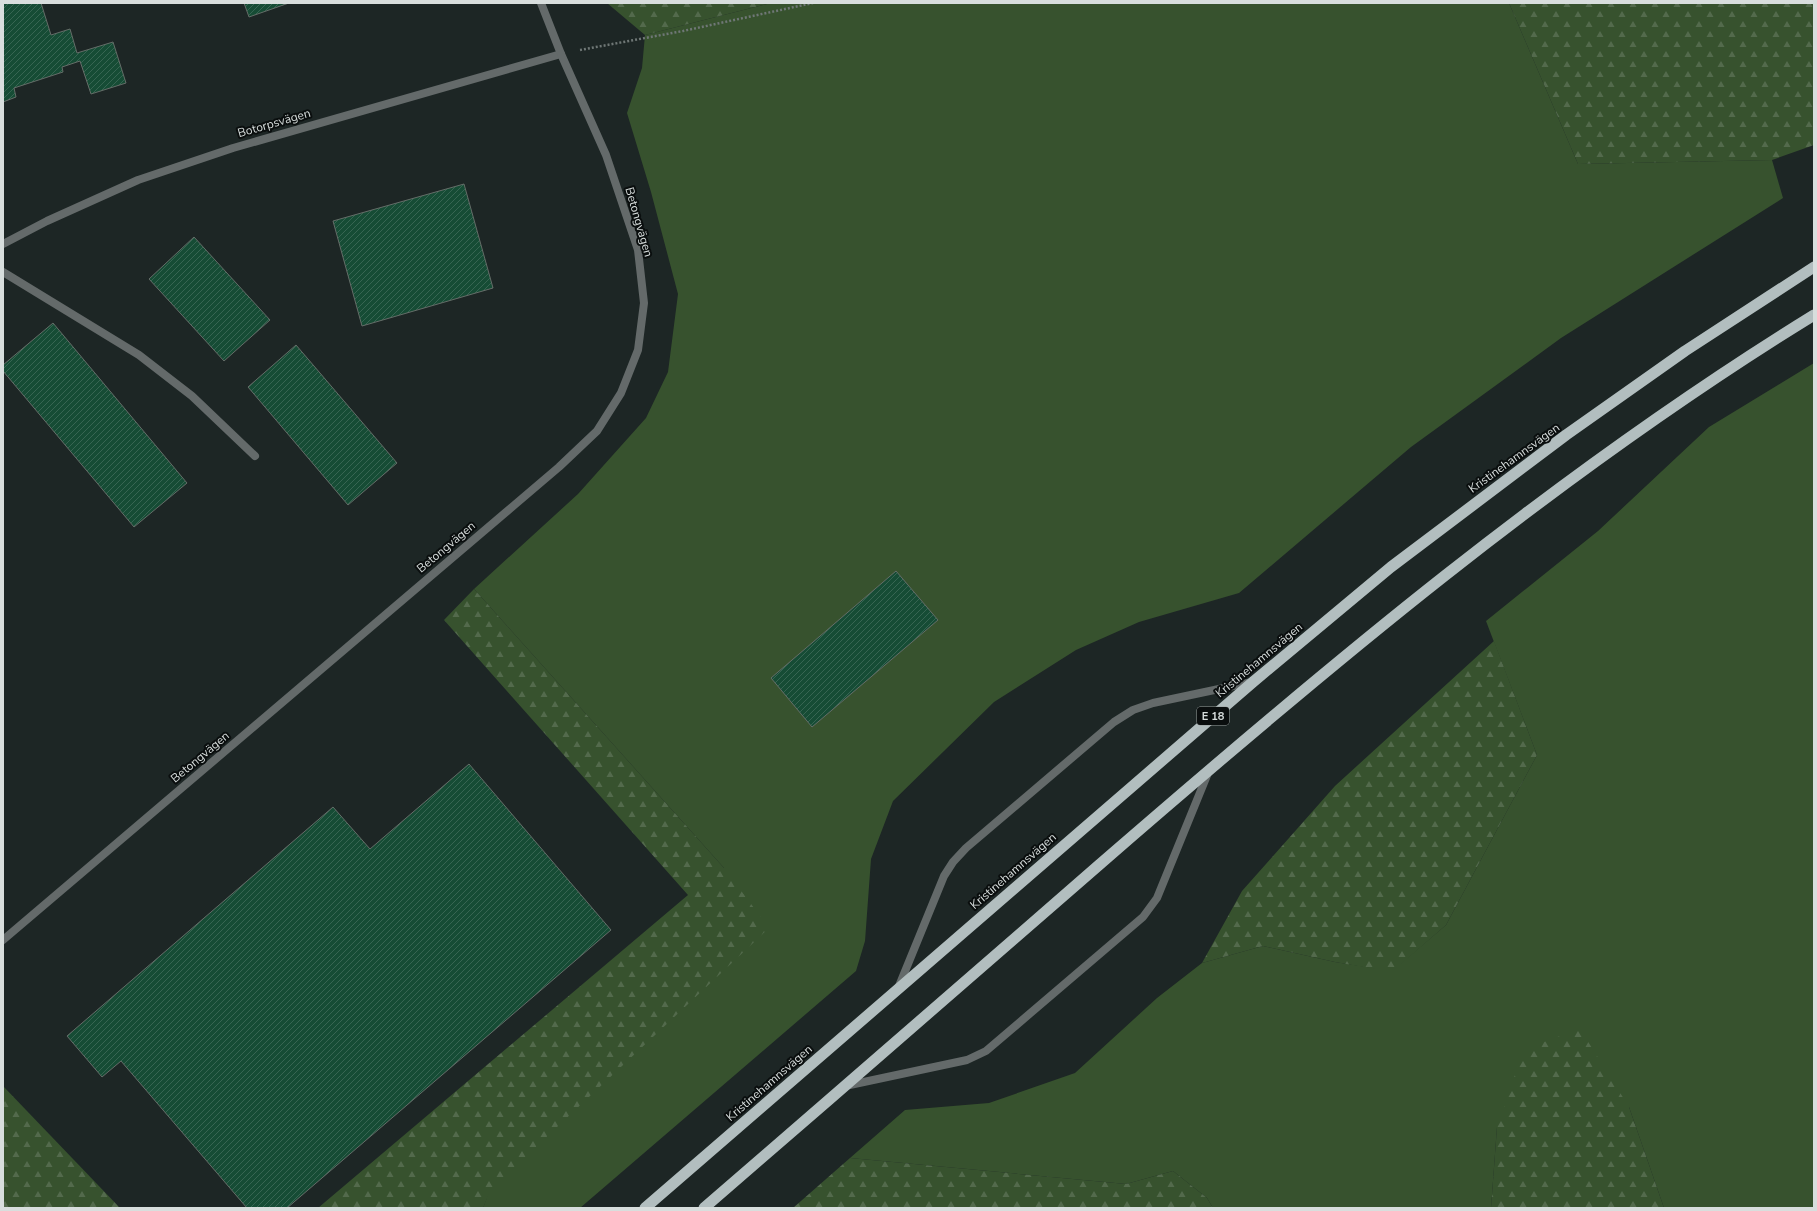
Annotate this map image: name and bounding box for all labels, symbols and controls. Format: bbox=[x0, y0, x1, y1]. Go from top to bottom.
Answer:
street label: Botorpsvägen bbox=[236, 105, 312, 141]
street label: Betongvägen bbox=[621, 185, 657, 259]
street label: Kristinehamnsvägen bbox=[1465, 419, 1563, 497]
street label: Betongvägen bbox=[413, 518, 479, 576]
street label: Kristinehamnsvägen bbox=[1212, 619, 1306, 701]
road number: E 18 bbox=[1197, 707, 1229, 725]
street label: Betongvägen bbox=[167, 728, 233, 786]
street label: Kristinehamnsvägen bbox=[967, 829, 1059, 913]
street label: Kristinehamnsvägen bbox=[723, 1041, 815, 1125]

